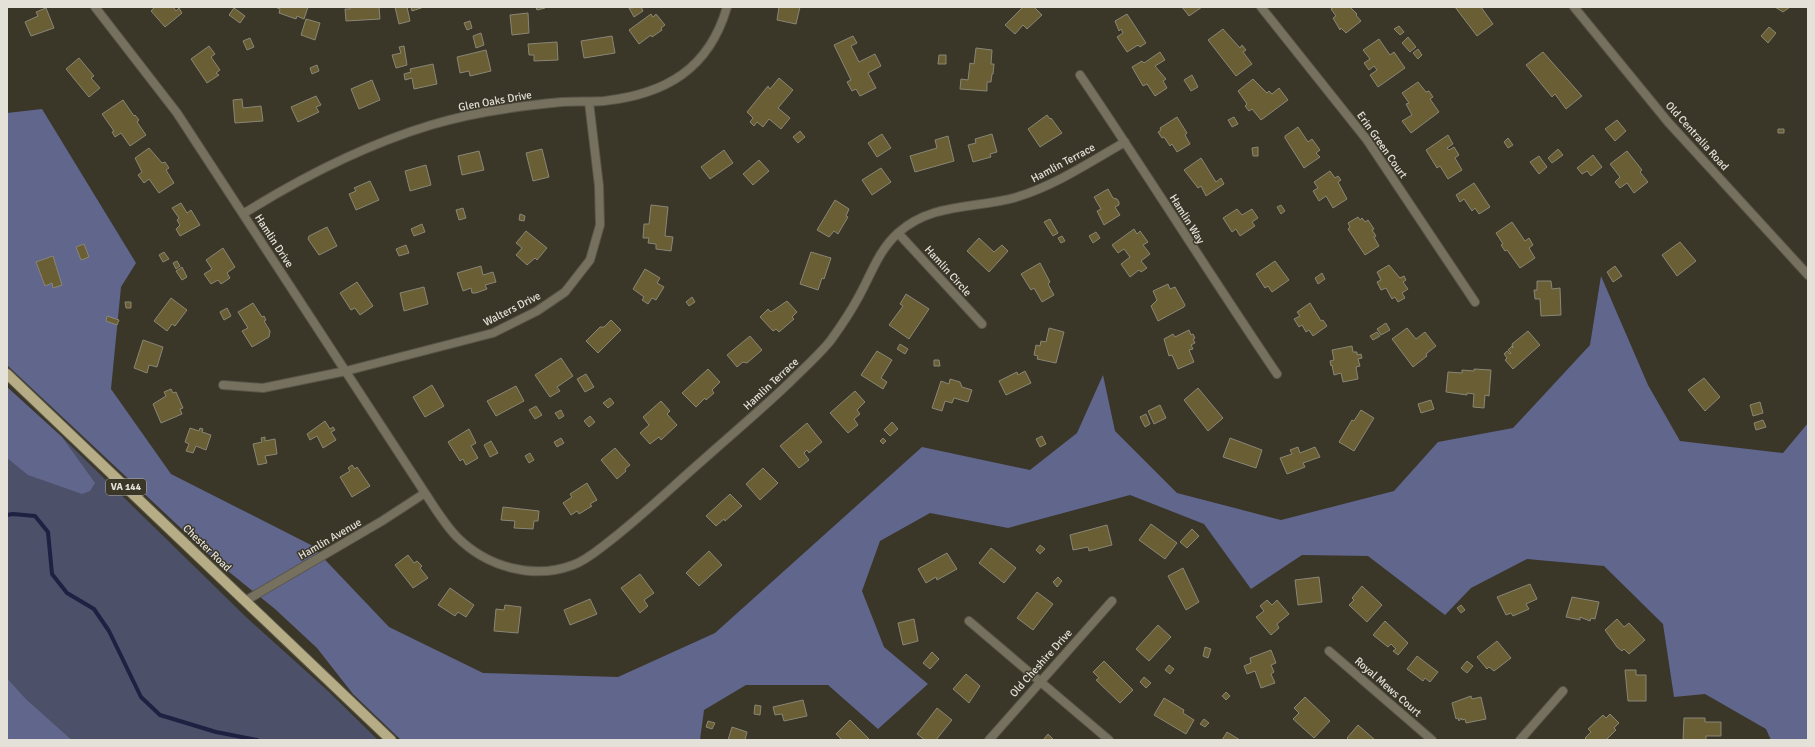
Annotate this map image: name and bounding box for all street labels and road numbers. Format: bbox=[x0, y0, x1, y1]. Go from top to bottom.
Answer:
street label: Glen Oaks Drive bbox=[457, 88, 533, 114]
street label: Old Centralia Road bbox=[1663, 99, 1731, 173]
street label: Erin Green Court bbox=[1354, 109, 1410, 181]
street label: Hamlin Terrace bbox=[1029, 141, 1097, 185]
street label: Hamlin Way bbox=[1167, 192, 1208, 247]
street label: Hamlin Drive bbox=[252, 212, 296, 270]
street label: Hamlin Circle bbox=[922, 243, 974, 299]
street label: Walters Drive bbox=[481, 289, 543, 329]
street label: Hamlin Terrace bbox=[741, 355, 801, 413]
road number: VA 144 bbox=[106, 479, 146, 495]
street label: Hamlin Avenue bbox=[296, 516, 364, 562]
street label: Chester Road bbox=[180, 522, 234, 574]
street label: Old Cheshire Drive bbox=[1007, 626, 1075, 700]
street label: Royal Mews Court bbox=[1352, 655, 1424, 720]

